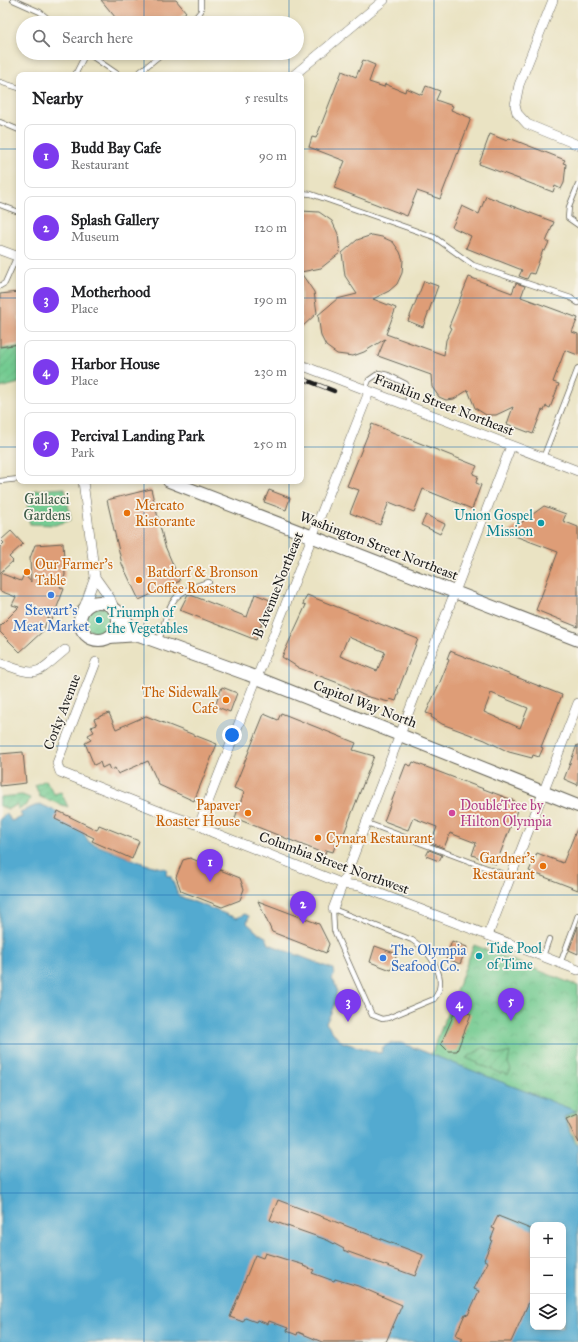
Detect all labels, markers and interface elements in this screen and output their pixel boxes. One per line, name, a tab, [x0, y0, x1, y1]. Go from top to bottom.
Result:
search box	[16, 16, 304, 60]
icon: search	[30, 27, 52, 49]
text: Search here	[62, 29, 133, 47]
text: Nearby	[32, 88, 83, 109]
text: 5 results	[244, 90, 288, 106]
text: Budd Bay Cafe	[71, 139, 161, 157]
text: 1	[43, 148, 49, 164]
text: 90 m	[259, 148, 287, 164]
text: Restaurant	[71, 157, 129, 173]
text: Splash Gallery	[71, 211, 159, 229]
text: 2	[43, 220, 49, 236]
text: 120 m	[254, 220, 287, 236]
text: Museum	[71, 229, 119, 245]
text: Motherhood	[71, 283, 150, 301]
text: 3	[43, 292, 49, 308]
text: 190 m	[254, 292, 287, 308]
text: Place	[71, 301, 98, 317]
text: Harbor House	[71, 355, 160, 373]
text: 4	[42, 364, 50, 380]
text: 230 m	[254, 364, 287, 380]
street label: Franklin Street Northeast	[372, 370, 516, 440]
text: Place	[71, 373, 98, 389]
text: Percival Landing Park	[71, 427, 205, 445]
text: 5	[43, 436, 49, 452]
text: 250 m	[253, 436, 287, 452]
text: Park	[71, 445, 95, 461]
park label: Gallacci Gardens	[24, 491, 70, 524]
place label: Mercato Ristorante	[135, 497, 196, 530]
place label: Union Gospel Mission	[454, 507, 533, 540]
marker: Mercato Ristorante	[122, 508, 132, 518]
street label: Washington Street Northeast	[297, 508, 461, 584]
marker: Union Gospel Mission	[536, 518, 546, 528]
street label: B AvenueNortheast	[249, 530, 307, 640]
place label: Our Farmer's Table	[35, 556, 113, 589]
place label: Batdorf & Bronson Coffee Roasters	[147, 564, 259, 597]
marker: Our Farmer's Table	[22, 567, 32, 577]
marker: Batdorf & Bronson Coffee Roasters	[134, 575, 144, 585]
marker: Stewart's Meat Market	[46, 590, 56, 600]
place label: Stewart's Meat Market	[13, 602, 89, 635]
place label: Triumph of the Vegetables	[107, 604, 188, 637]
marker: Triumph of the Vegetables	[94, 615, 104, 625]
street label: Corky Avenue	[40, 671, 84, 752]
street label: Capitol Way North	[311, 676, 419, 732]
place label: The Sidewalk Cafe	[142, 684, 218, 717]
marker: The Sidewalk Cafe	[221, 695, 231, 705]
your location	[222, 725, 242, 745]
place label: Papaver Roaster House	[156, 797, 241, 830]
place label: DoubleTree by Hilton Olympia	[460, 797, 552, 830]
marker: Papaver Roaster House	[243, 808, 253, 818]
marker: DoubleTree by Hilton Olympia	[447, 808, 457, 818]
street label: Columbia Street Northwest	[257, 828, 411, 898]
place label: Cynara Restaurant	[326, 830, 432, 847]
marker: Cynara Restaurant	[313, 833, 323, 843]
pin: 1	[197, 849, 223, 882]
place label: Gardner's Restaurant	[472, 850, 535, 883]
marker: Gardner's Restaurant	[538, 861, 548, 871]
pin: 2	[290, 891, 316, 924]
place label: Tide Pool of Time	[487, 940, 542, 973]
place label: The Olympia Seafood Co.	[391, 942, 467, 975]
marker: Tide Pool of Time	[474, 951, 484, 961]
marker: The Olympia Seafood Co.	[378, 953, 388, 963]
pin: 5	[498, 988, 524, 1021]
pin: 3	[335, 989, 361, 1022]
pin: 4	[446, 991, 472, 1024]
map controls	[530, 1222, 566, 1330]
button: +	[530, 1222, 566, 1258]
button: −	[530, 1258, 566, 1294]
button: layers	[530, 1294, 566, 1330]

